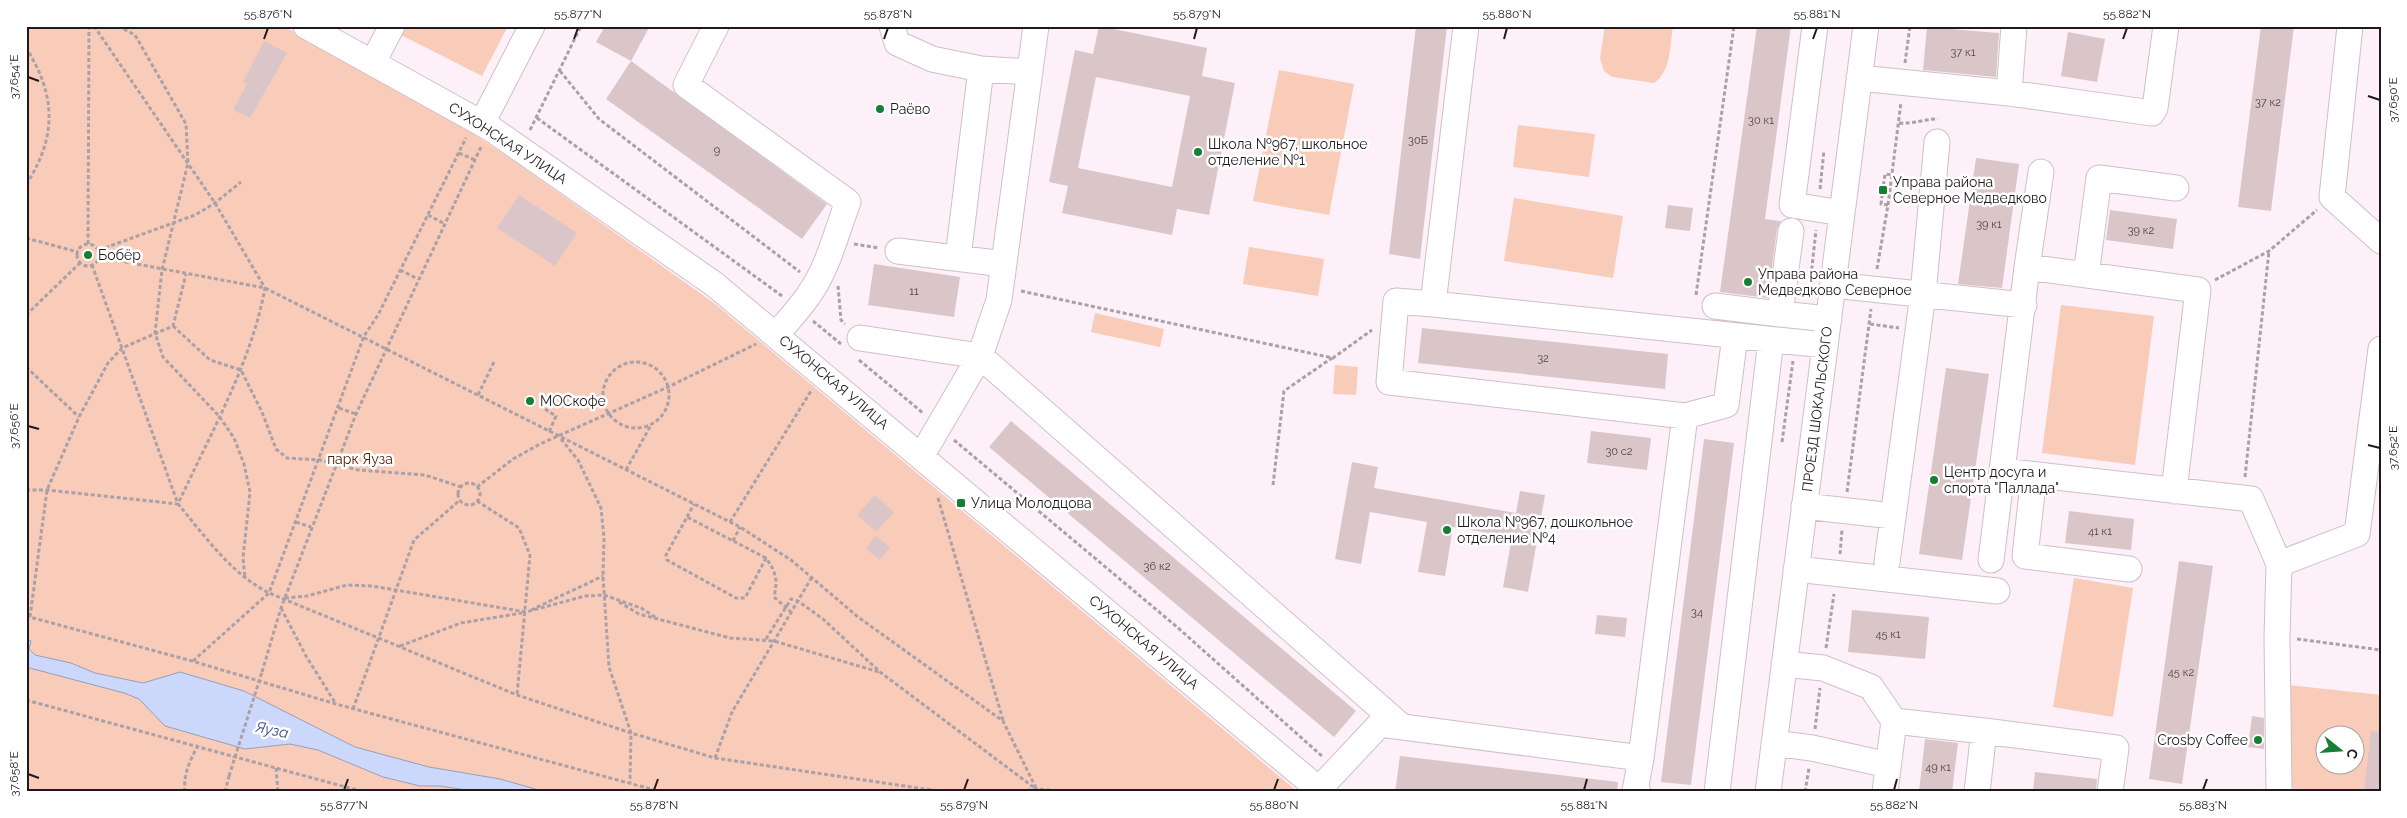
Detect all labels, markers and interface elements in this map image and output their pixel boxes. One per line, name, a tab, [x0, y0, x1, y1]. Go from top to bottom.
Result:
text: 55.876°N	[244, 7, 292, 21]
text: 55.877°N	[554, 7, 602, 21]
text: 55.878°N	[864, 7, 912, 21]
text: 55.879°N	[1173, 7, 1221, 21]
text: 55.880°N	[1482, 7, 1532, 21]
text: 55.881°N	[1794, 7, 1840, 21]
text: 55.882°N	[2103, 7, 2151, 21]
house number: 37 к1	[1951, 46, 1976, 59]
text: 37.654°E	[7, 55, 21, 99]
text: 37.650°E	[2386, 77, 2400, 123]
house number: 37 к2	[2255, 96, 2281, 109]
street label: СУХОНСКАЯ УЛИЦА	[446, 99, 570, 187]
place label: Раёво	[890, 101, 930, 117]
marker: Раёво	[874, 103, 886, 115]
house number: 30 к1	[1748, 114, 1774, 127]
house number: 30Б	[1408, 134, 1428, 147]
place label: Школа №967, школьное отделение №1	[1208, 136, 1368, 168]
house number: 9	[714, 144, 720, 157]
marker: Школа №967, школьное отделение №1	[1192, 146, 1204, 158]
place label: Управа района Северное Медведково	[1893, 174, 2047, 206]
marker: Управа района Северное Медведково	[1877, 184, 1889, 196]
house number: 39 к1	[1976, 218, 2002, 231]
house number: 39 к2	[2128, 224, 2155, 237]
place label: Бобёр	[98, 247, 141, 263]
marker: Бобёр	[82, 249, 94, 261]
place label: Управа района Медведково Северное	[1758, 266, 1912, 298]
marker: Управа района Медведково Северное	[1742, 276, 1754, 288]
house number: 11	[909, 285, 919, 298]
street label: ПРОЕЗД ШОКАЛЬСКОГО	[1799, 326, 1835, 492]
street label: СУХОНСКАЯ УЛИЦА	[776, 332, 892, 433]
house number: 32	[1537, 352, 1549, 365]
place label: МОСкофе	[540, 393, 606, 409]
marker: МОСкофе	[524, 395, 536, 407]
text: 37.656°E	[7, 403, 21, 449]
text: 37.652°E	[2386, 426, 2400, 470]
house number: 30 с2	[1605, 445, 1633, 458]
park label: парк Яуза	[327, 451, 393, 467]
place label: Центр досуга и спорта "Паллада"	[1944, 464, 2059, 496]
marker: Центр досуга и спорта "Паллада"	[1928, 474, 1940, 486]
place label: Улица Молодцова	[971, 495, 1092, 511]
marker: Улица Молодцова	[955, 497, 967, 509]
place label: Школа №967, дошкольное отделение №4	[1457, 514, 1633, 546]
marker: Школа №967, дошкольное отделение №4	[1441, 524, 1453, 536]
house number: 41 к1	[2088, 525, 2112, 538]
house number: 36 к2	[1144, 560, 1171, 573]
street label: СУХОНСКАЯ УЛИЦА	[1086, 592, 1202, 693]
house number: 34	[1691, 606, 1703, 619]
house number: 45 к1	[1875, 628, 1901, 641]
house number: 45 к2	[2168, 666, 2194, 679]
water label: Яуза	[254, 718, 290, 742]
north arrow	[2314, 726, 2364, 776]
place label: Crosby Coffee	[2157, 732, 2248, 748]
marker: Crosby Coffee	[2252, 734, 2264, 746]
text: С	[2343, 747, 2361, 761]
text: 37.658°E	[7, 751, 21, 797]
house number: 49 к1	[1925, 761, 1951, 774]
text: 55.877°N	[320, 798, 368, 812]
text: 55.878°N	[630, 798, 678, 812]
text: 55.879°N	[940, 798, 988, 812]
text: 55.880°N	[1249, 798, 1299, 812]
text: 55.881°N	[1561, 798, 1607, 812]
text: 55.882°N	[1870, 798, 1918, 812]
text: 55.883°N	[2179, 798, 2227, 812]

